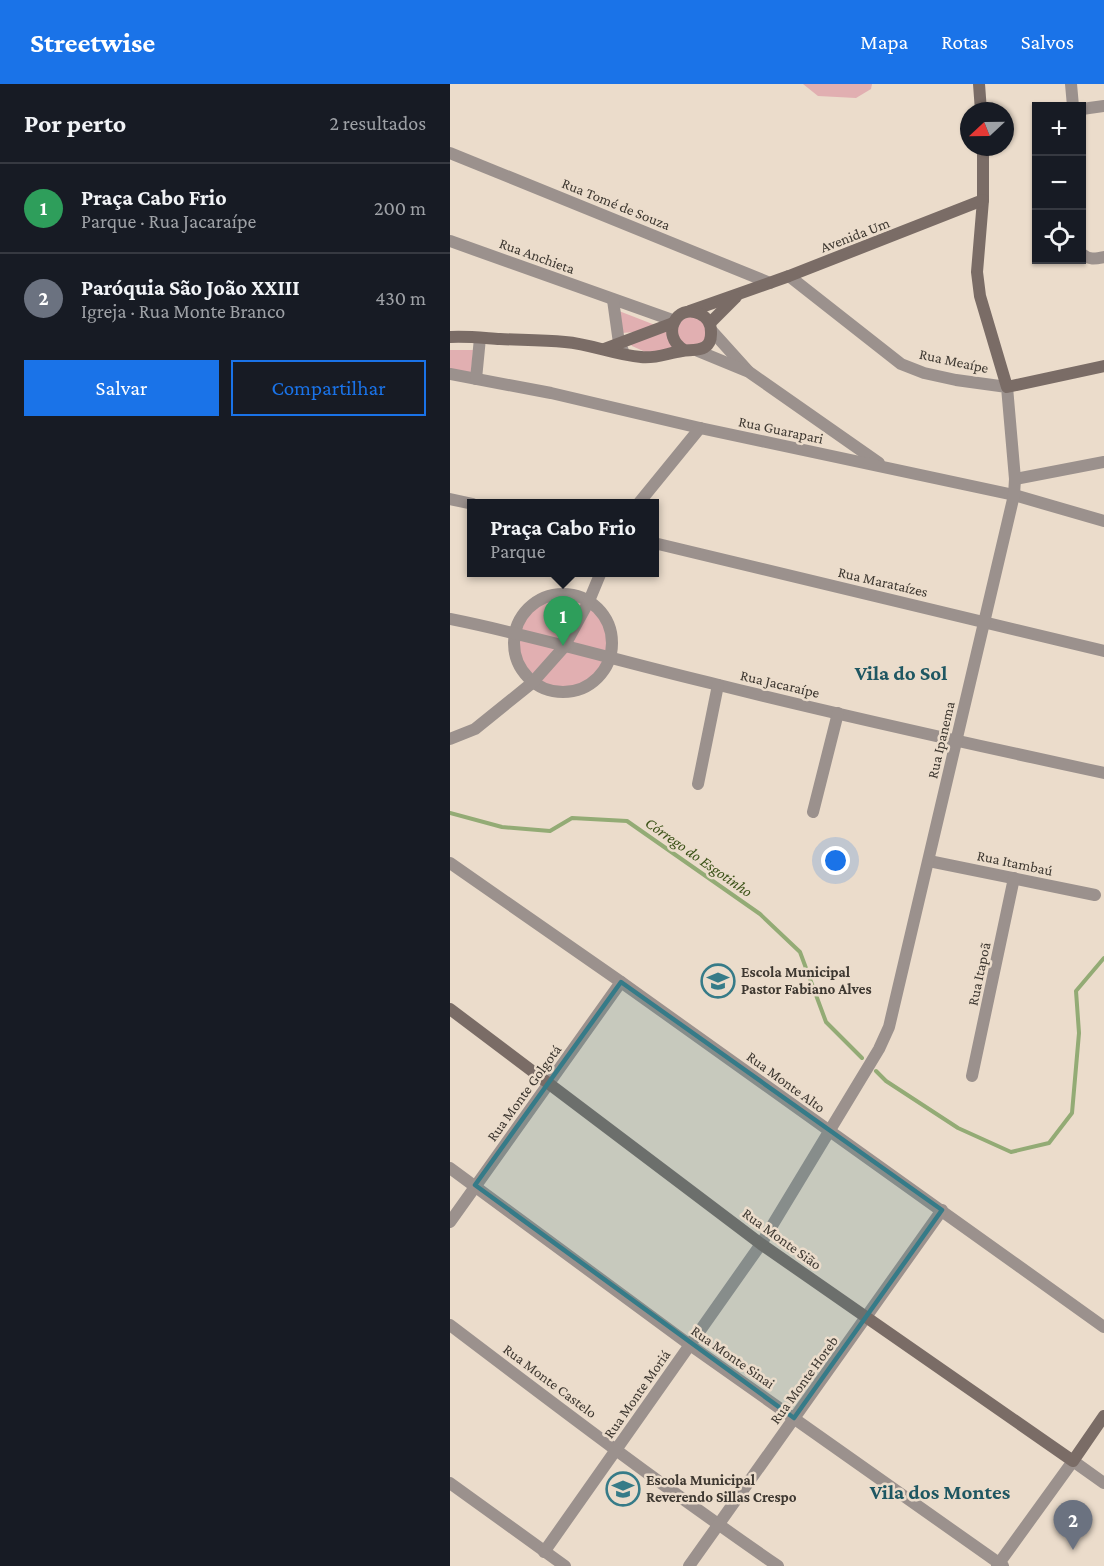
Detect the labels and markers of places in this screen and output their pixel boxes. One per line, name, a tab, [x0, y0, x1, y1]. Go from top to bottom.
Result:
pin: 1	[544, 596, 582, 646]
school or university icon: Escola Municipal Pastor Fabiano Alves	[700, 963, 736, 999]
place label: Escola Municipal Pastor Fabiano Alves	[741, 964, 872, 997]
school or university icon: Escola Municipal Reverendo Sillas Crespo	[605, 1471, 641, 1507]
place label: Escola Municipal Reverendo Sillas Crespo	[646, 1472, 797, 1505]
pin: 2	[1054, 1500, 1092, 1550]

